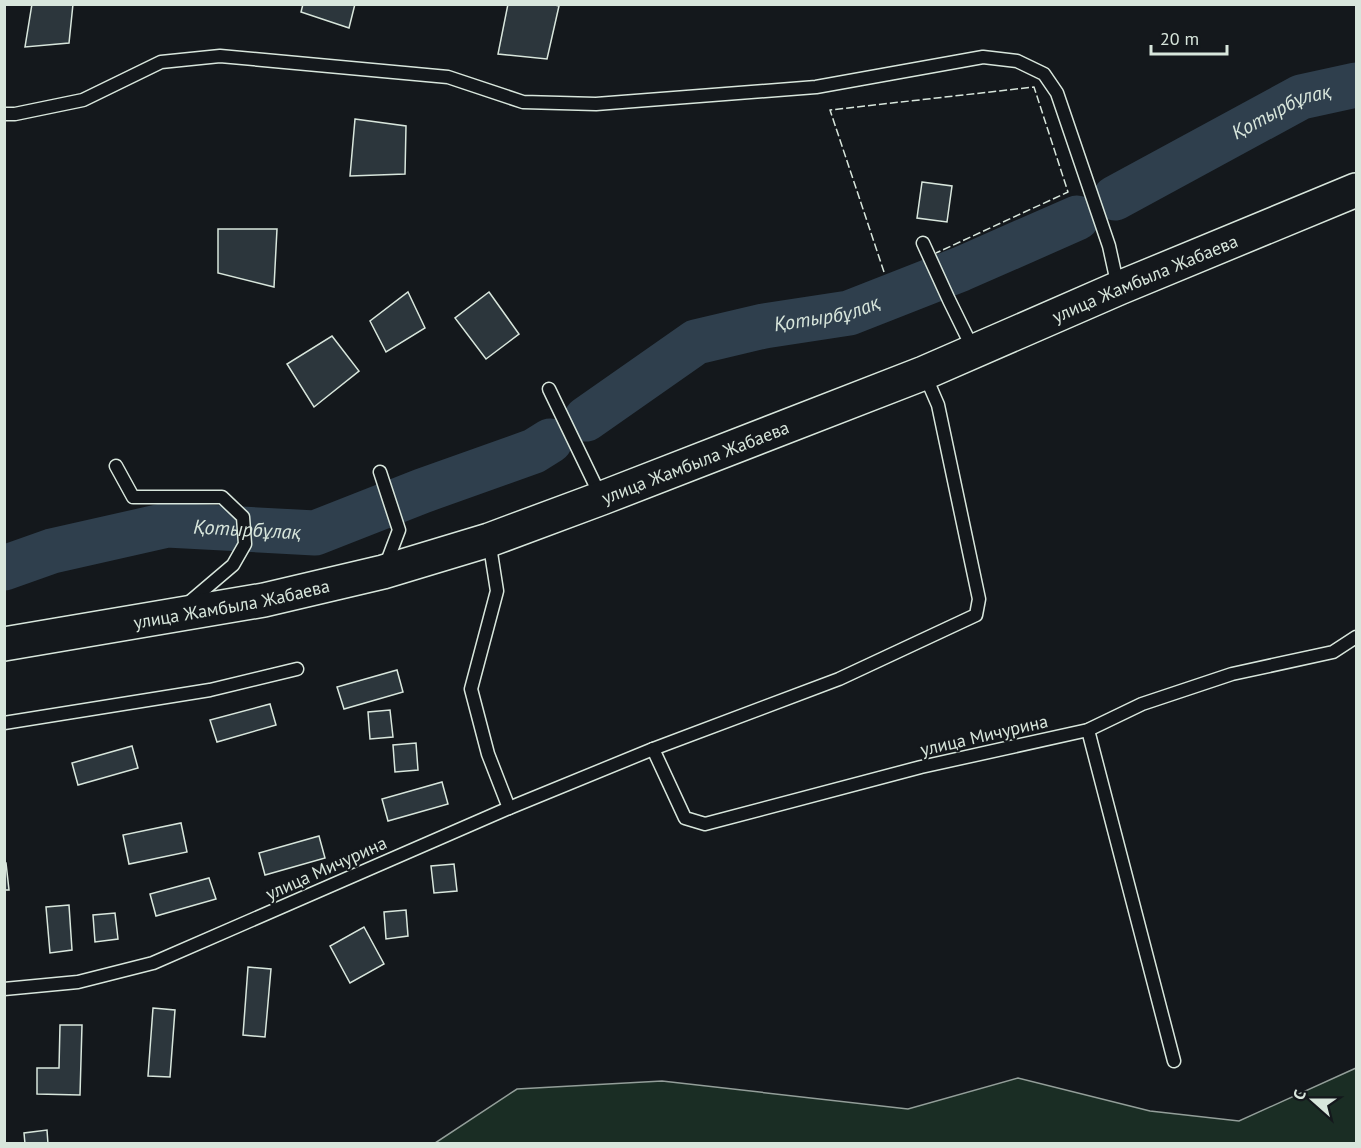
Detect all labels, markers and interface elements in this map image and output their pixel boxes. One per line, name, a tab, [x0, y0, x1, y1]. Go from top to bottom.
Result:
scale bar	[1151, 18, 1228, 56]
text: 20 m	[1160, 27, 1199, 50]
water label: Қотырбұлақ	[1227, 78, 1334, 145]
street label: улица Жамбыла Жабаева	[1048, 229, 1241, 327]
water label: Қотырбұлақ	[772, 289, 884, 337]
street label: улица Жамбыла Жабаева	[598, 415, 792, 509]
water label: Қотырбұлақ	[193, 513, 302, 545]
street label: улица Жамбыла Жабаева	[132, 573, 332, 633]
street label: улица Мичурина	[918, 709, 1050, 761]
street label: улица Мичурина	[262, 831, 390, 905]
north arrow	[1283, 1070, 1343, 1130]
text: С	[1288, 1087, 1310, 1102]

